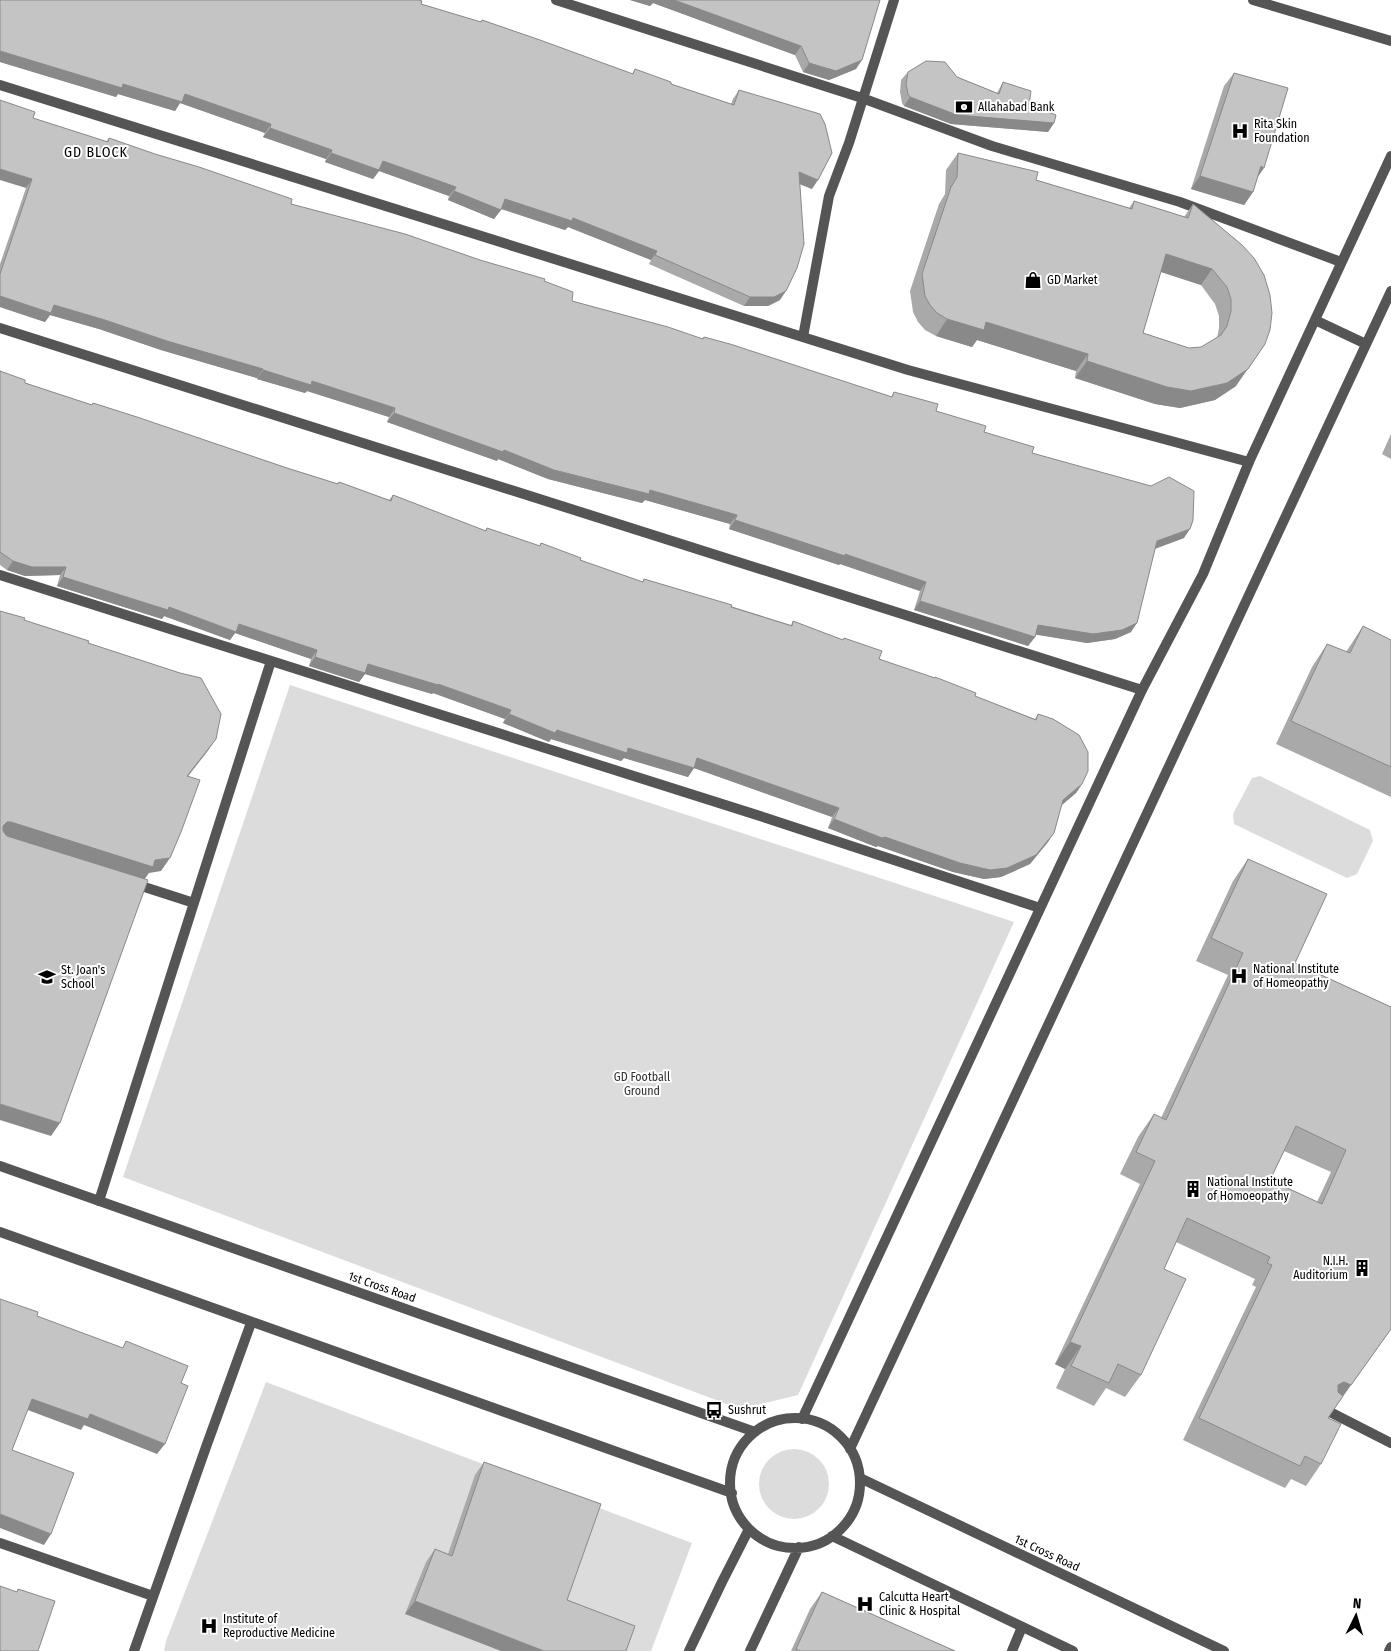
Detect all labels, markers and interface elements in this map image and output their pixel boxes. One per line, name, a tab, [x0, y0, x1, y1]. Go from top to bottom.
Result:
bank icon: Allahabad Bank	[954, 97, 974, 117]
place label: Allahabad Bank	[978, 100, 1055, 114]
place label: Rita Skin Foundation	[1254, 117, 1310, 145]
hospital icon: Rita Skin Foundation	[1230, 121, 1250, 141]
district label: GD BLOCK	[64, 144, 128, 161]
shop icon: GD Market	[1023, 270, 1043, 290]
place label: GD Market	[1047, 273, 1098, 287]
place label: National Institute of Homeopathy	[1253, 962, 1339, 990]
place label: St. Joan's School	[61, 963, 105, 991]
hospital icon: National Institute of Homeopathy	[1229, 966, 1249, 986]
school or university icon: St. Joan's School	[37, 967, 57, 987]
park label: GD Football Ground	[614, 1070, 670, 1098]
place label: National Institute of Homoeopathy	[1207, 1175, 1293, 1203]
building icon: National Institute of Homoeopathy	[1183, 1179, 1203, 1199]
place label: N.I.H. Auditorium	[1293, 1254, 1348, 1282]
building icon: N.I.H. Auditorium	[1352, 1258, 1372, 1278]
street label: 1st Cross Road	[346, 1269, 418, 1305]
bus stop icon: Sushrut	[704, 1400, 724, 1420]
place label: Sushrut	[728, 1403, 766, 1417]
street label: 1st Cross Road	[1012, 1532, 1082, 1574]
place label: Calcutta Heart Clinic & Hospital	[879, 1590, 960, 1618]
north arrow	[1331, 1591, 1381, 1641]
hospital icon: Calcutta Heart Clinic & Hospital	[855, 1594, 875, 1614]
text: N	[1352, 1595, 1362, 1612]
place label: Institute of Reproductive Medicine	[223, 1612, 335, 1640]
hospital icon: Institute of Reproductive Medicine	[199, 1616, 219, 1636]

